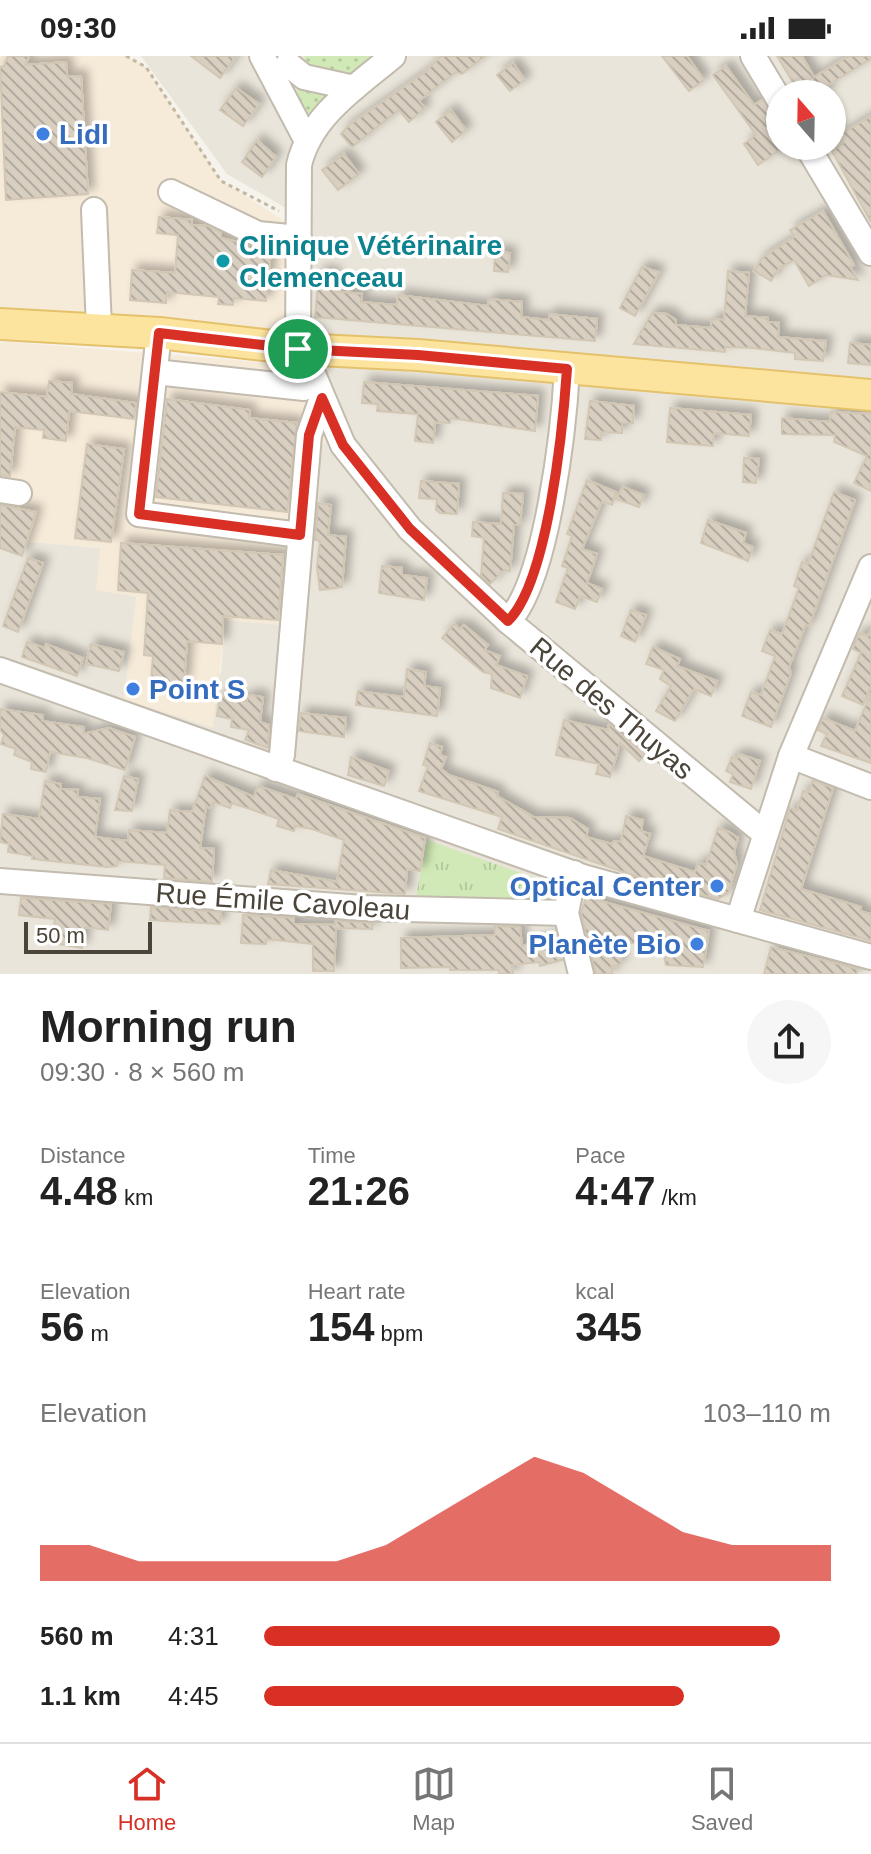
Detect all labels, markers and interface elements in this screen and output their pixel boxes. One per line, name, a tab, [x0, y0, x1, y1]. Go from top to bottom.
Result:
text: 09:30	[40, 11, 117, 44]
north arrow	[766, 80, 846, 160]
map controls	[766, 80, 846, 160]
place label: Lidl	[59, 119, 109, 150]
marker: Lidl	[34, 125, 52, 143]
place label: Clinique Vétérinaire Clemenceau	[239, 230, 502, 293]
marker: Clinique Vétérinaire Clemenceau	[214, 252, 232, 270]
pin	[264, 315, 332, 383]
icon: arrive	[276, 327, 320, 371]
street label: Rue des Thuyas	[524, 631, 700, 786]
place label: Point S	[149, 674, 245, 705]
marker: Point S	[124, 680, 142, 698]
place label: Optical Center	[510, 871, 701, 902]
street label: Rue Émile Cavoleau	[155, 877, 411, 926]
marker: Optical Center	[708, 877, 726, 895]
scale bar	[24, 918, 152, 954]
text: 50 m	[36, 923, 85, 948]
place label: Planète Bio	[529, 929, 681, 960]
marker: Planète Bio	[688, 935, 706, 953]
button: share	[747, 1000, 831, 1084]
text: Morning run	[40, 1002, 297, 1051]
text: 09:30 · 8 × 560 m	[40, 1057, 245, 1087]
text: Distance	[40, 1143, 126, 1168]
text: Time	[308, 1143, 356, 1168]
text: Pace	[575, 1143, 625, 1168]
text: 4.48	[40, 1169, 118, 1213]
text: 21:26	[308, 1169, 410, 1213]
text: 4:47	[575, 1169, 655, 1213]
text: km	[118, 1185, 153, 1210]
text: /km	[655, 1185, 697, 1210]
text: Elevation	[40, 1279, 131, 1304]
text: Heart rate	[308, 1279, 405, 1304]
text: kcal	[575, 1279, 614, 1304]
text: 56	[40, 1305, 85, 1349]
text: 154	[308, 1305, 374, 1349]
text: 345	[575, 1305, 642, 1349]
text: m	[85, 1321, 109, 1346]
text: bpm	[374, 1321, 423, 1346]
text: Elevation	[40, 1398, 147, 1428]
text: 103–110 m	[703, 1398, 831, 1428]
text: 560 m	[40, 1621, 114, 1651]
text: 4:31	[168, 1621, 219, 1651]
text: 1.1 km	[40, 1681, 121, 1711]
text: 4:45	[168, 1681, 219, 1711]
tab: Home	[118, 1762, 176, 1836]
tab: Map	[412, 1762, 456, 1836]
tab: Saved	[691, 1762, 753, 1836]

